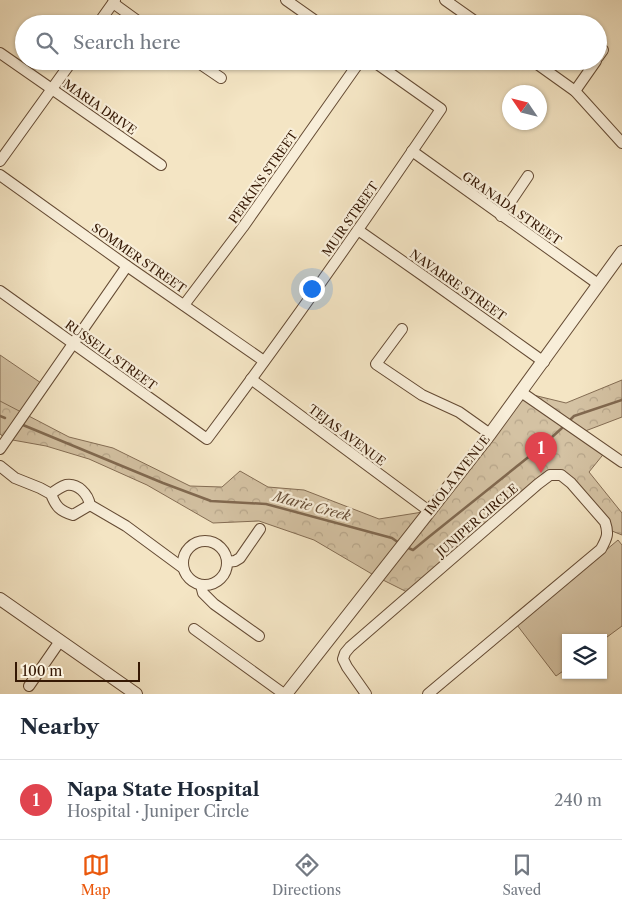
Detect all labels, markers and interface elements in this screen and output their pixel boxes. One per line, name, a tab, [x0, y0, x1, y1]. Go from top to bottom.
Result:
search box	[15, 15, 607, 70]
icon: search	[33, 29, 61, 57]
text: Search here	[73, 31, 181, 54]
street label: MARIA DRIVE	[61, 76, 139, 138]
north arrow	[502, 85, 547, 130]
street label: PERKINS STREET	[225, 128, 301, 226]
street label: GRANADA STREET	[460, 168, 564, 248]
street label: MUIR STREET	[319, 179, 381, 259]
street label: SOMMER STREET	[89, 220, 189, 296]
street label: NAVARRE STREET	[407, 246, 509, 324]
your location	[299, 276, 325, 302]
street label: RUSSELL STREET	[62, 317, 160, 393]
street label: TEJAS AVENUE	[305, 401, 389, 469]
street label: IMOLA AVENUE	[421, 432, 493, 518]
pin: 1	[525, 432, 557, 473]
street label: JUNIPER CIRCLE	[432, 480, 521, 561]
water label: Marie Creek	[270, 487, 353, 525]
map controls	[562, 634, 607, 679]
button: layers	[562, 634, 607, 679]
scale bar	[15, 659, 140, 682]
text: 100 m	[22, 662, 62, 680]
text: Nearby	[20, 714, 99, 739]
text: Napa State Hospital	[67, 778, 260, 801]
text: 1	[32, 790, 40, 810]
text: 240 m	[554, 790, 602, 810]
text: Hospital · Juniper Circle	[67, 801, 249, 821]
tab: Map	[81, 851, 111, 899]
tab: Directions	[272, 851, 341, 899]
tab: Saved	[502, 851, 541, 899]

